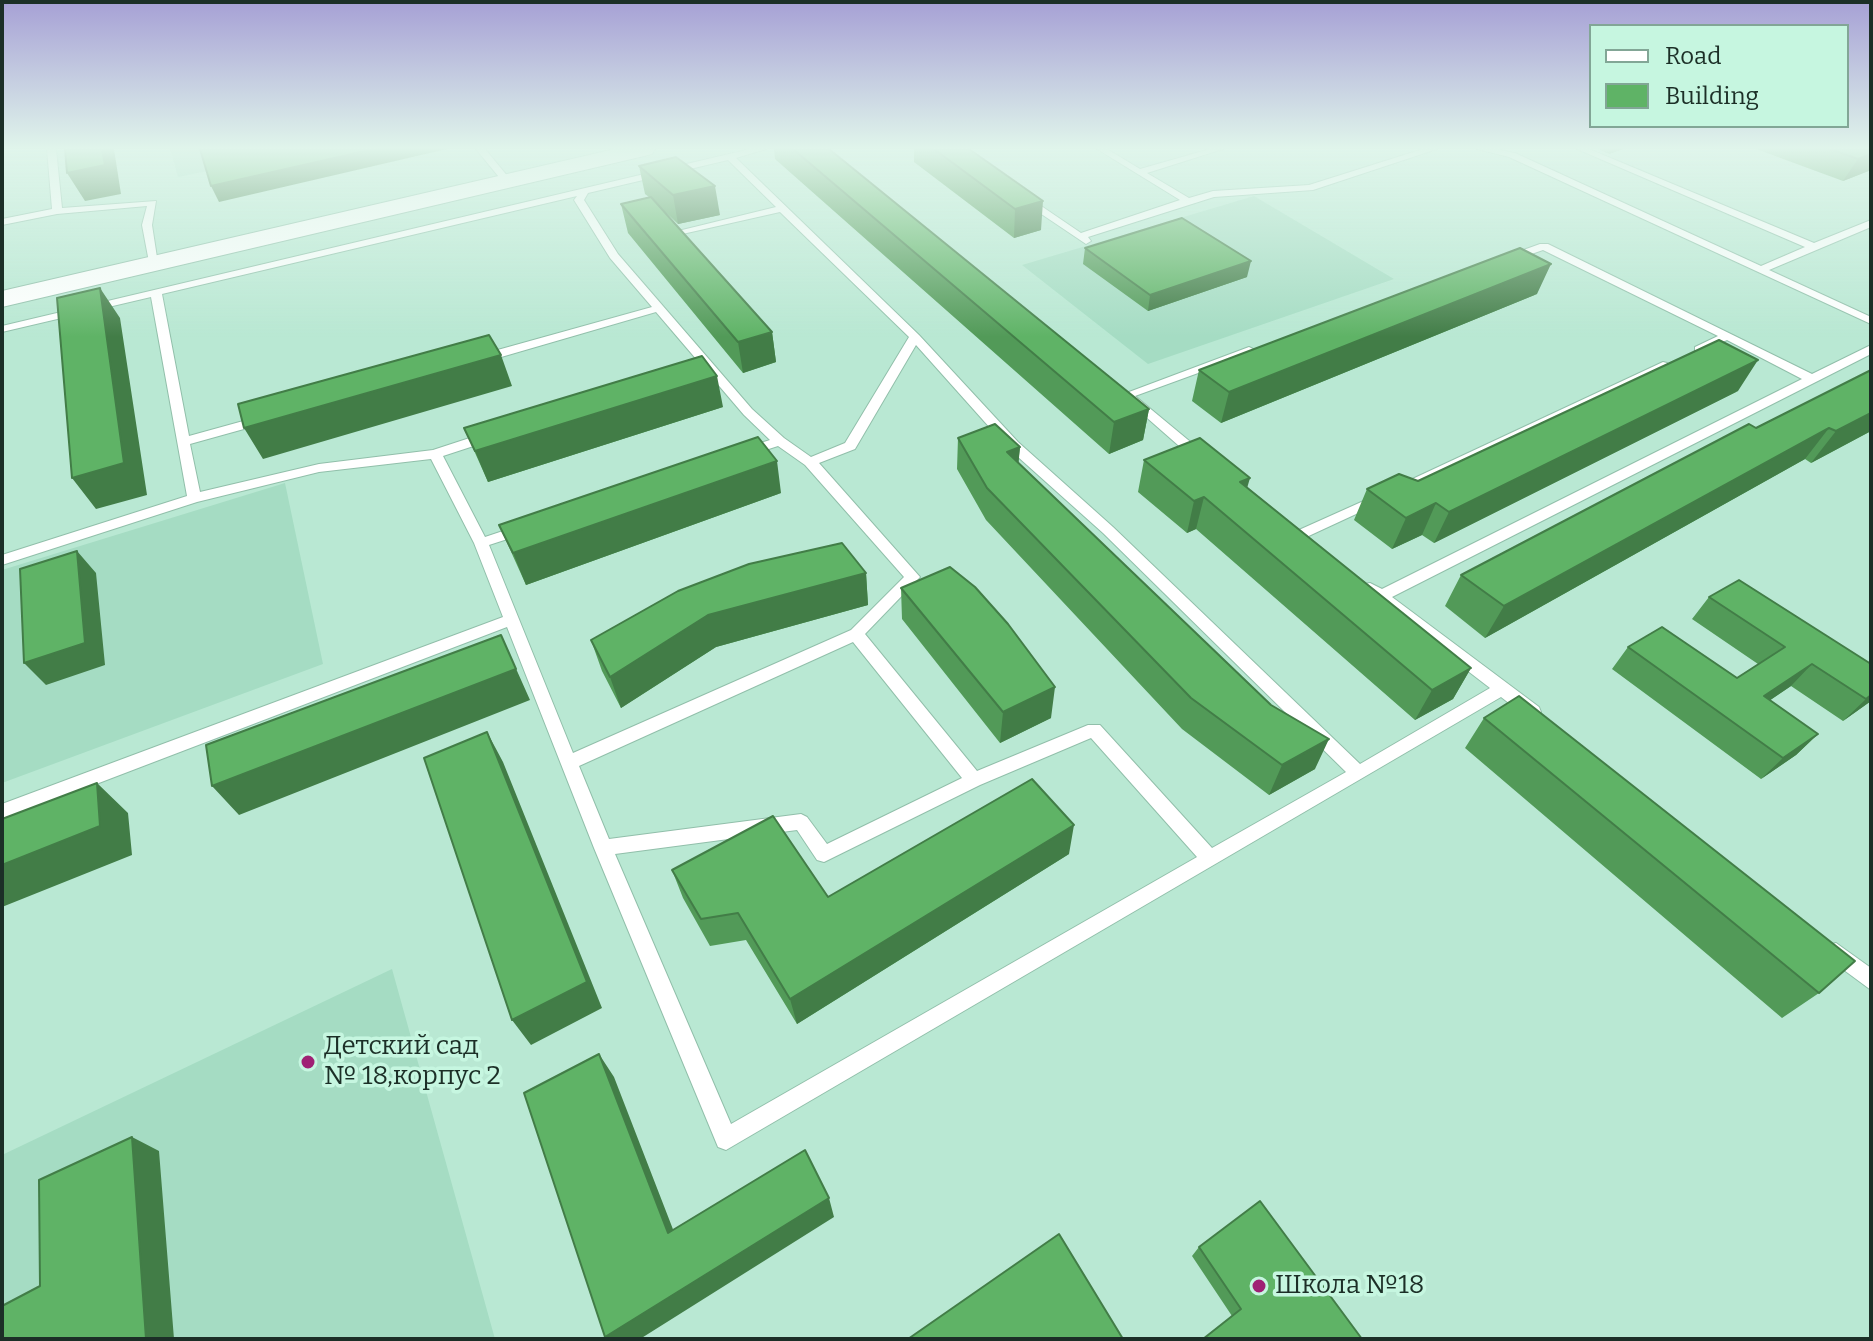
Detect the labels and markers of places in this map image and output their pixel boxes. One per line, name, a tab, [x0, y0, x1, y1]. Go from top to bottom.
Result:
place label: Детский сад № 18,корпус 2	[324, 1031, 501, 1092]
marker: Детский сад № 18,корпус 2	[299, 1053, 317, 1071]
place label: Школа №18	[1275, 1270, 1424, 1302]
marker: Школа №18	[1250, 1277, 1268, 1295]

